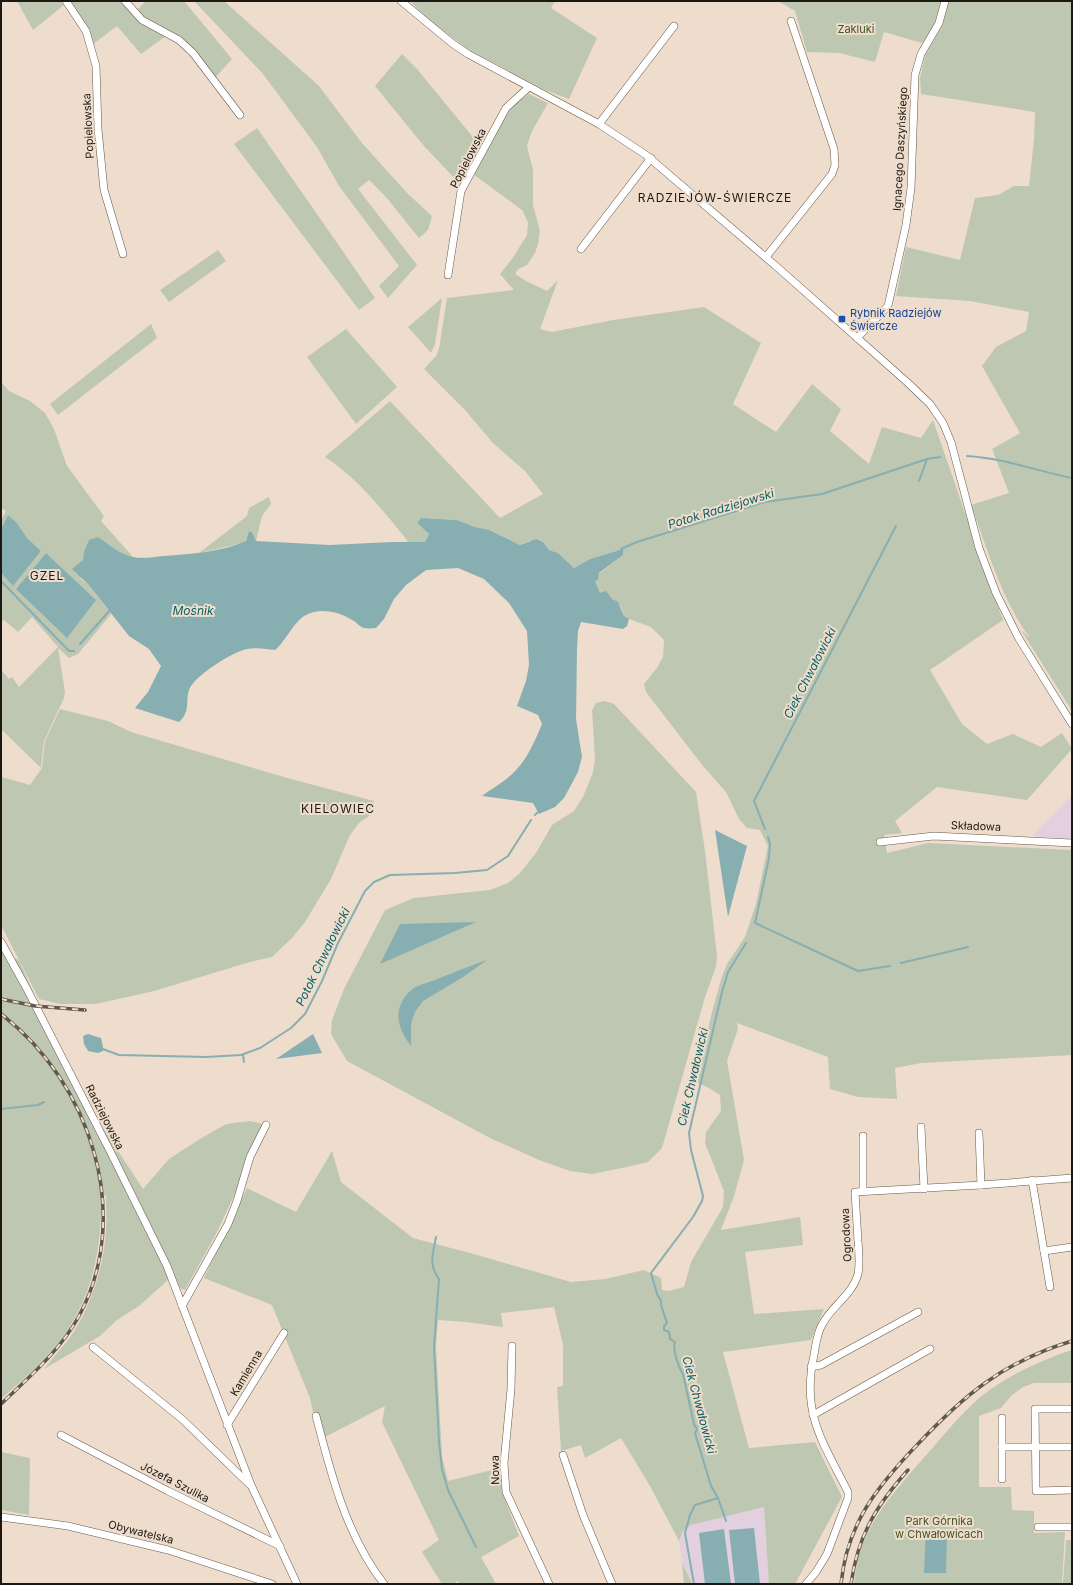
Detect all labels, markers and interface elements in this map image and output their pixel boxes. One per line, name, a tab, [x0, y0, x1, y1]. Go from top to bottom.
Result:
park label: Zakluki	[837, 22, 875, 36]
street label: Ignacego Daszyńskiego	[890, 86, 910, 212]
street label: Popielowska	[79, 93, 97, 159]
street label: Popielowska	[447, 126, 489, 190]
district label: RADZIEJÓW-ŚWIERCZE	[638, 190, 792, 205]
place label: Rybnik Radziejów Świercze	[850, 306, 942, 333]
marker: Rybnik Radziejów Świercze	[837, 314, 847, 324]
water label: Potok Radziejowski	[666, 485, 777, 532]
district label: GZEL	[30, 568, 64, 583]
water label: Mośnik	[173, 603, 214, 618]
water label: Ciek Chwałowicki	[780, 624, 840, 721]
district label: KIELOWIEC	[301, 801, 375, 816]
street label: Składowa	[951, 818, 1001, 834]
water label: Potok Chwałowicki	[292, 904, 353, 1008]
water label: Ciek Chwałowicki	[674, 1025, 711, 1127]
street label: Radziejowska	[83, 1082, 127, 1152]
street label: Ogrodowa	[838, 1208, 854, 1262]
street label: Kamienna	[227, 1347, 265, 1399]
water label: Ciek Chwałowicki	[679, 1354, 720, 1456]
street label: Nowa	[488, 1455, 502, 1485]
street label: Józefa Szulika	[138, 1459, 212, 1505]
park label: Park Górnika w Chwałowicach	[895, 1514, 983, 1541]
street label: Obywatelska	[107, 1517, 175, 1547]

